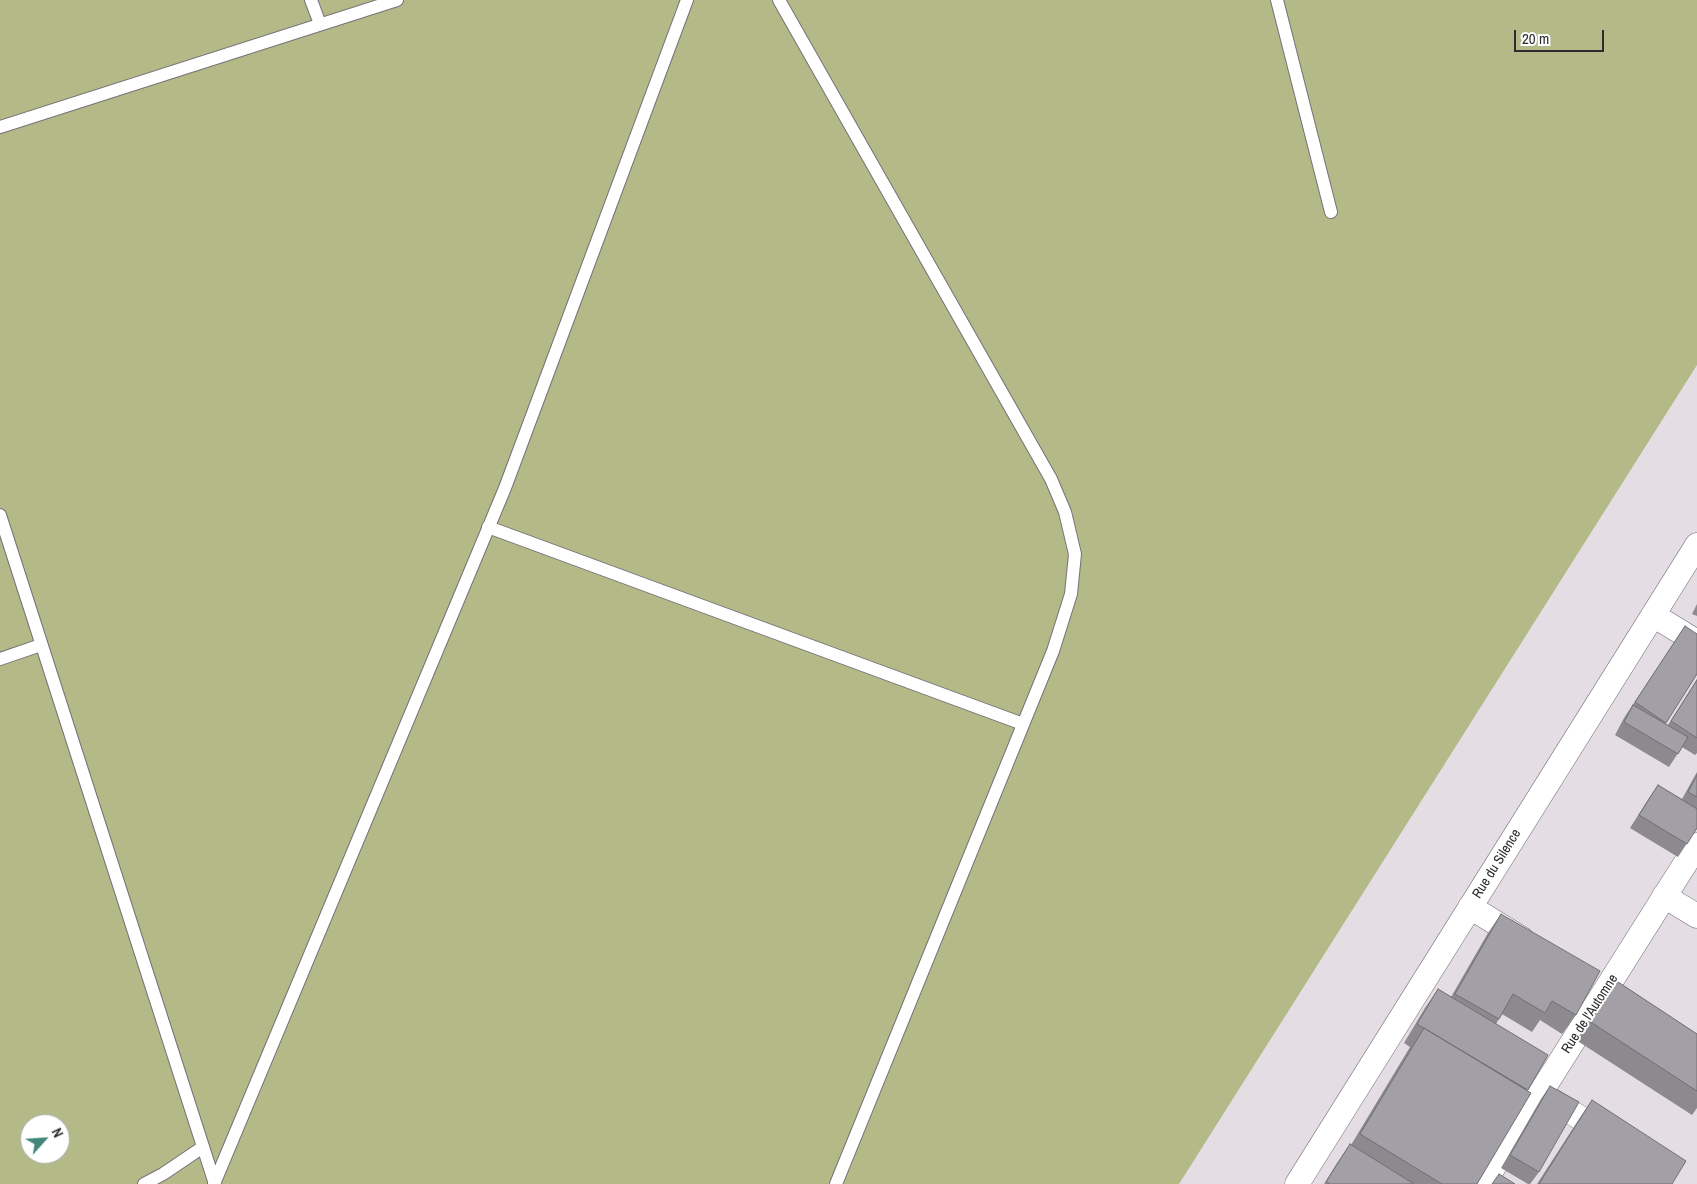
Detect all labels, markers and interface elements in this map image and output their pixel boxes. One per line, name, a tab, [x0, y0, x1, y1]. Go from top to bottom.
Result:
scale bar	[1517, 20, 1607, 52]
text: 20 m	[1522, 28, 1549, 49]
street label: Rue du Silence	[1469, 826, 1525, 902]
street label: Rue de l'Automne	[1558, 971, 1622, 1057]
north arrow	[20, 1114, 70, 1164]
text: N	[48, 1125, 67, 1141]

